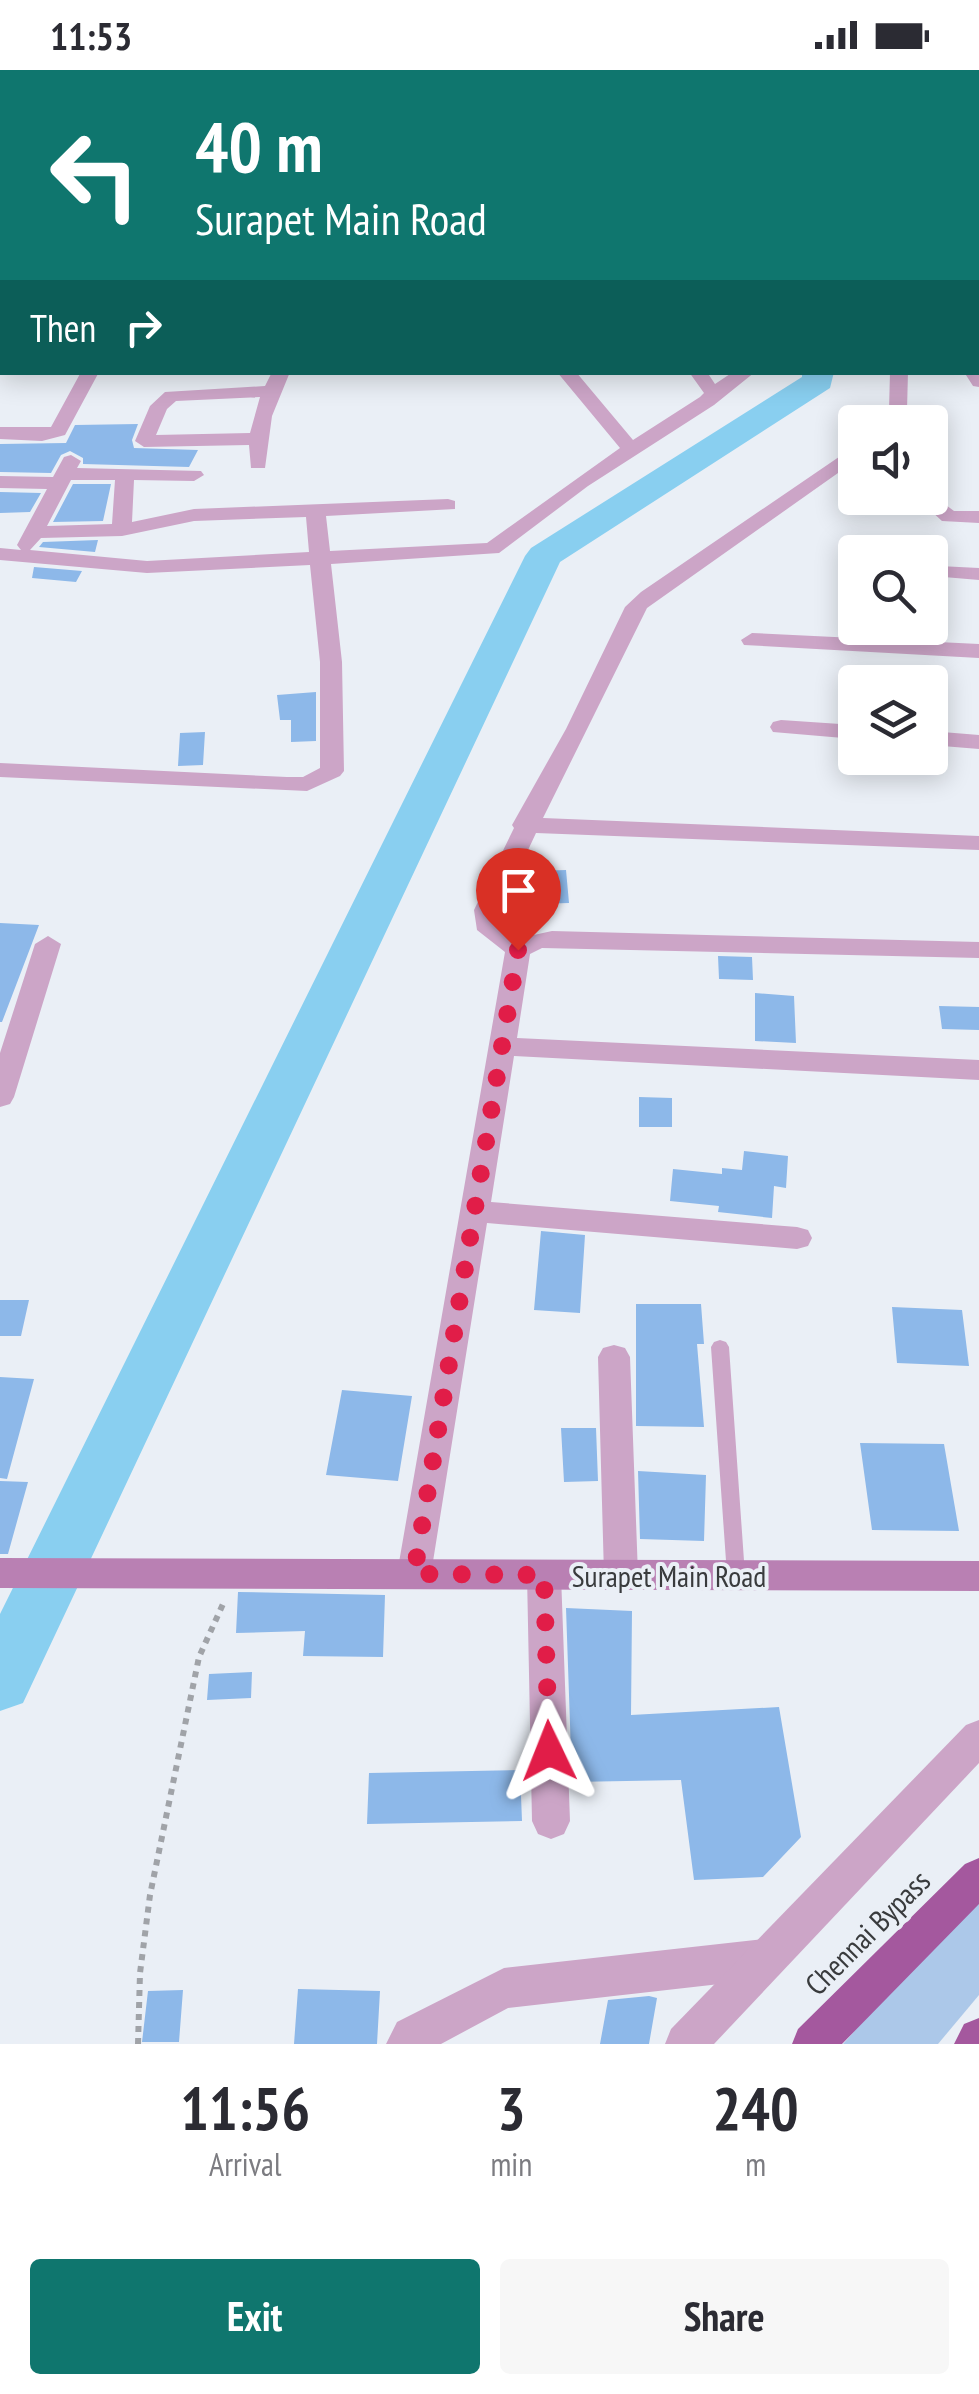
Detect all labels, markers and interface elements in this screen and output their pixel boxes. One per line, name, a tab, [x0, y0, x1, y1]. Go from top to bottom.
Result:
text: 11:53	[50, 11, 132, 60]
text: 40 m	[195, 101, 323, 191]
icon: left	[30, 110, 160, 240]
text: Surapet Main Road	[195, 189, 487, 247]
icon: right	[116, 300, 171, 355]
text: Then	[30, 303, 96, 352]
map controls	[838, 405, 948, 775]
button: sound	[838, 405, 948, 515]
button: search	[838, 535, 948, 645]
button: layers	[838, 665, 948, 775]
pin	[476, 848, 561, 951]
icon: arrive	[491, 863, 546, 918]
street label: Surapet Main Road	[572, 1556, 766, 1595]
position arrow	[497, 1699, 601, 1803]
street label: Chennai Bypass	[796, 1861, 938, 2003]
text: 11:56	[180, 2069, 310, 2147]
text: 3	[497, 2069, 526, 2147]
text: 240	[713, 2069, 799, 2147]
text: Arrival	[209, 2143, 281, 2185]
text: min	[490, 2143, 532, 2185]
text: m	[745, 2143, 766, 2185]
button: Exit	[30, 2259, 480, 2374]
button: Share	[500, 2259, 949, 2374]

